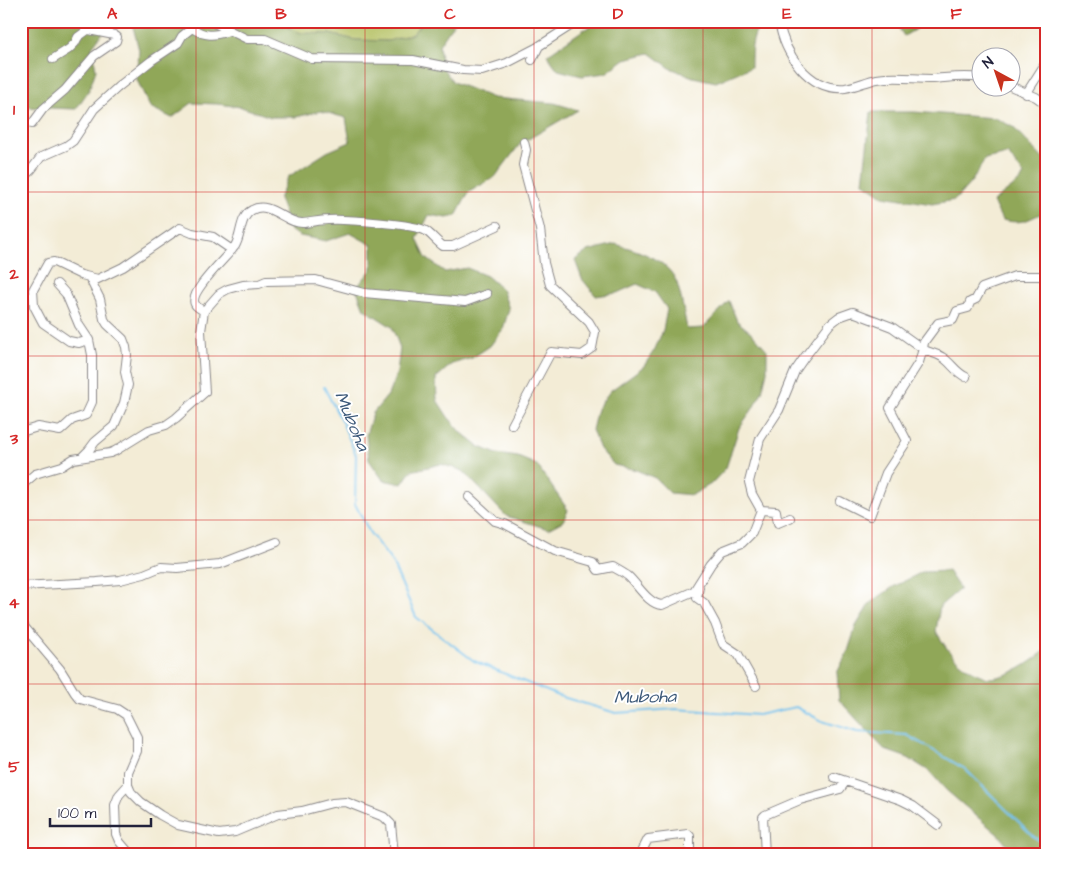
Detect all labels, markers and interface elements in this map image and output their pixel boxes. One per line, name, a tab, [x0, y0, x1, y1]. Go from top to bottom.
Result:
text: A	[107, 3, 118, 25]
text: B	[275, 3, 287, 25]
text: C	[444, 3, 456, 25]
text: D	[613, 3, 624, 25]
text: E	[782, 3, 792, 25]
text: F	[950, 3, 962, 25]
north arrow	[970, 48, 1020, 98]
text: N	[978, 52, 998, 73]
text: 1	[13, 99, 16, 121]
text: 2	[8, 263, 19, 285]
water label: Muboha	[328, 387, 376, 455]
text: 3	[9, 428, 19, 450]
text: 4	[9, 592, 20, 614]
water label: Muboha	[614, 684, 677, 710]
text: 5	[8, 756, 20, 778]
scale bar	[50, 796, 151, 828]
text: 100 m	[58, 803, 97, 824]

